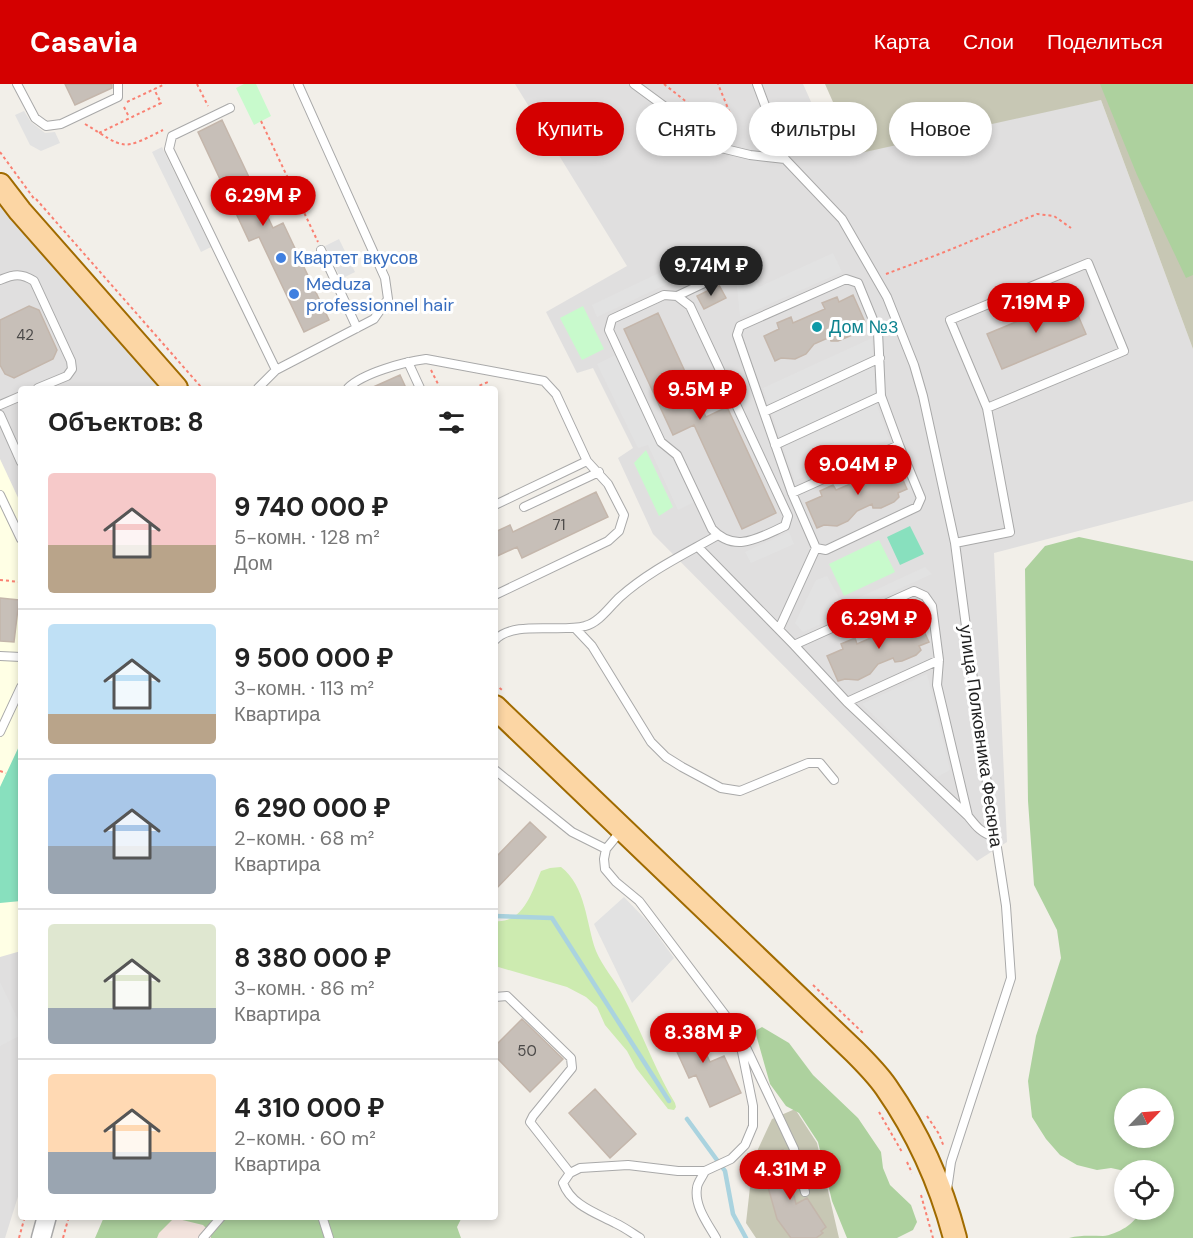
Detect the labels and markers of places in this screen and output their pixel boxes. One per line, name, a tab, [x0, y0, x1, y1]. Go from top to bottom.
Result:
pin: 6.29M ₽	[208, 176, 318, 227]
place label: Квартет вкусов	[293, 246, 418, 270]
pin: 9.74M ₽	[656, 246, 766, 297]
marker: Квартет вкусов	[274, 251, 288, 265]
place label: Meduza professionnel hair	[306, 272, 454, 317]
pin: 7.19M ₽	[981, 283, 1091, 334]
marker: Meduza professionnel hair	[287, 287, 301, 301]
place label: Дом №3	[829, 315, 899, 339]
marker: Дом №3	[810, 320, 824, 334]
pin: 9.5M ₽	[651, 370, 749, 421]
pin: 9.04M ₽	[803, 445, 913, 496]
pin: 6.29M ₽	[824, 599, 934, 650]
pin: 8.38M ₽	[648, 1013, 758, 1064]
pin: 4.31M ₽	[735, 1150, 845, 1201]

